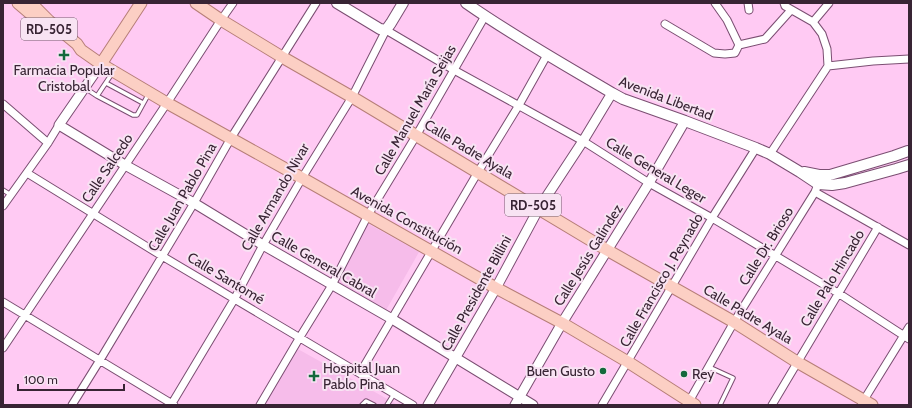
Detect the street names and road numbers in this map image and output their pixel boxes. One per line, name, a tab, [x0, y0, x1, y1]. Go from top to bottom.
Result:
road number: RD-505	[21, 18, 77, 40]
street label: Calle Manuel María Seijas	[370, 41, 460, 179]
street label: Avenida Libertad	[617, 72, 715, 124]
street label: Calle Padre Ayala	[421, 115, 517, 183]
street label: Calle Salcedo	[77, 130, 137, 206]
street label: Calle General Leger	[603, 133, 710, 207]
street label: Calle Juan Pablo Pina	[144, 139, 221, 255]
street label: Calle Armando Nivar	[237, 139, 313, 254]
street label: Avenida Constitución	[348, 182, 466, 258]
road number: RD-505	[505, 194, 561, 216]
street label: Calle Jesús Galíndez	[549, 200, 627, 309]
street label: Calle Dr. Brioso	[735, 203, 797, 289]
street label: Calle Francisco J. Peynado	[615, 210, 707, 350]
street label: Calle Palo Hincado	[796, 226, 868, 330]
street label: Calle General Cabral	[268, 227, 380, 302]
street label: Calle Presidente Billini	[437, 232, 515, 354]
street label: Calle Santomé	[184, 248, 268, 308]
street label: Calle Padre Ayala	[700, 280, 796, 348]

